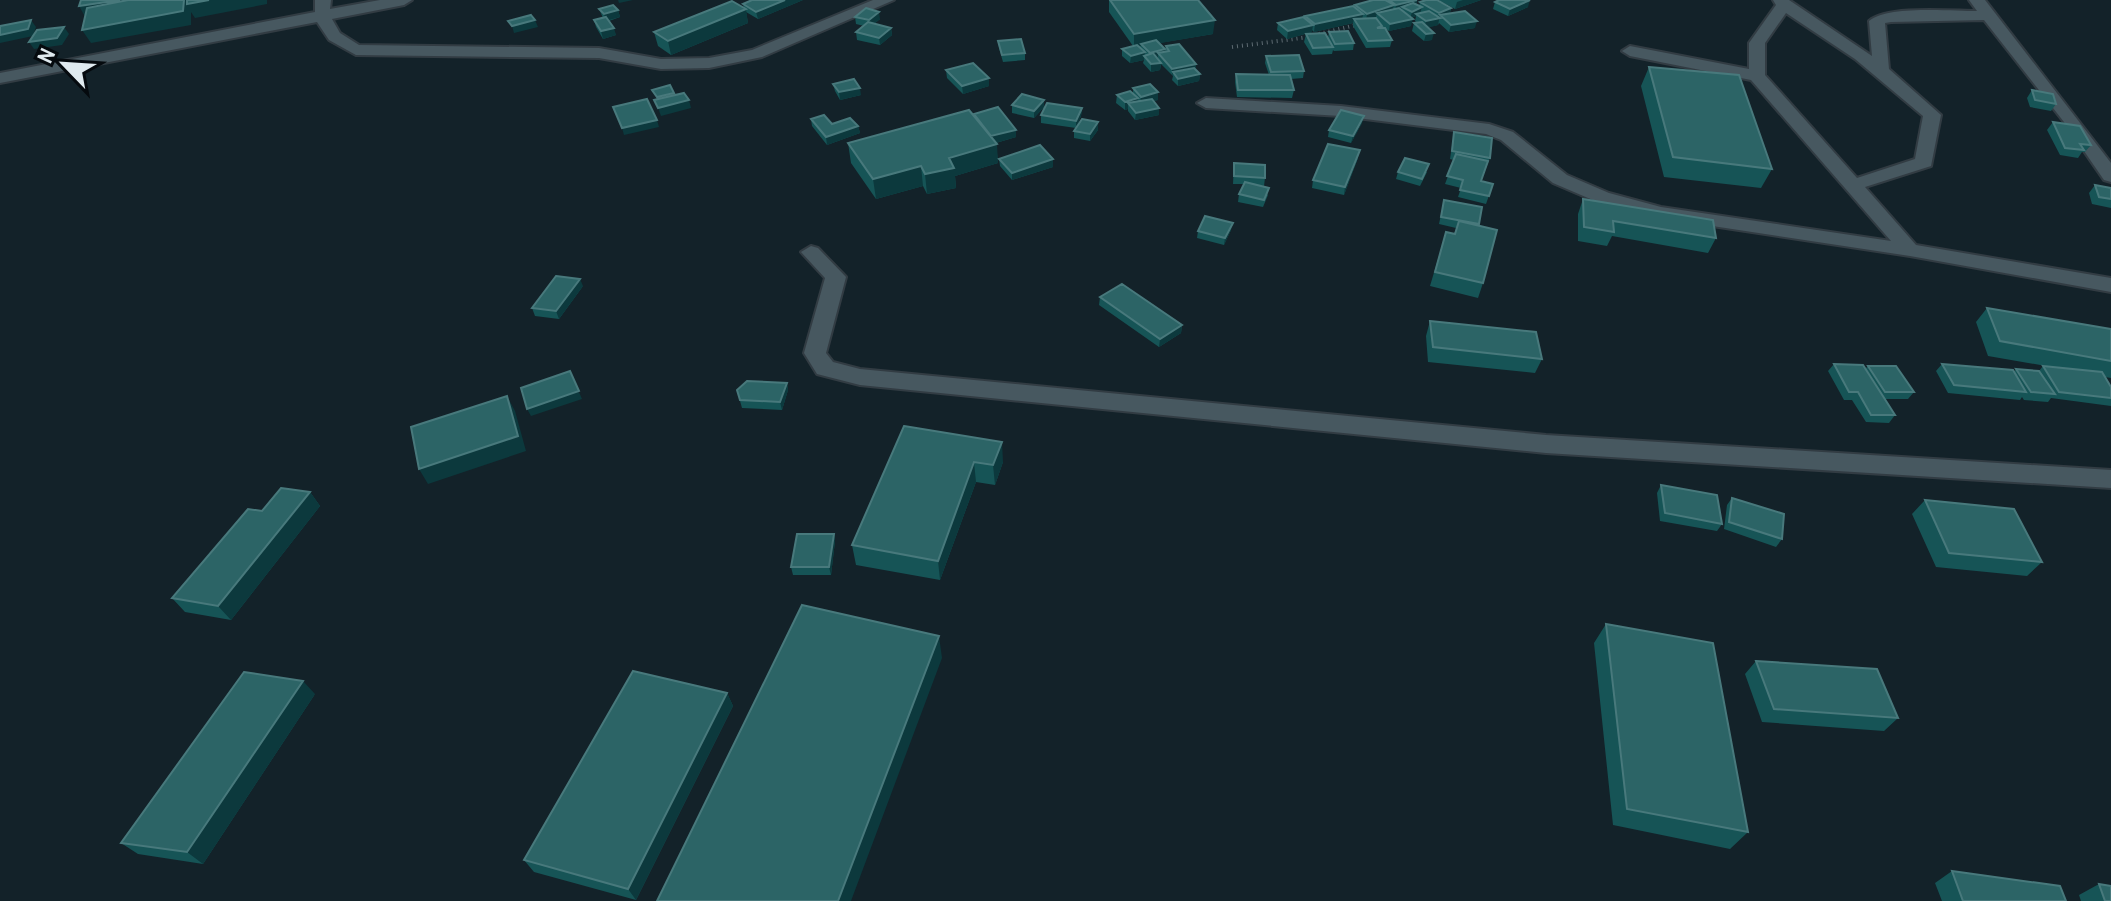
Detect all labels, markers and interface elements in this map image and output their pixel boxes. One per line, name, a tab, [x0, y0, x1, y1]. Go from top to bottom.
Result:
north arrow	[24, 24, 104, 104]
text: N	[30, 43, 62, 68]

